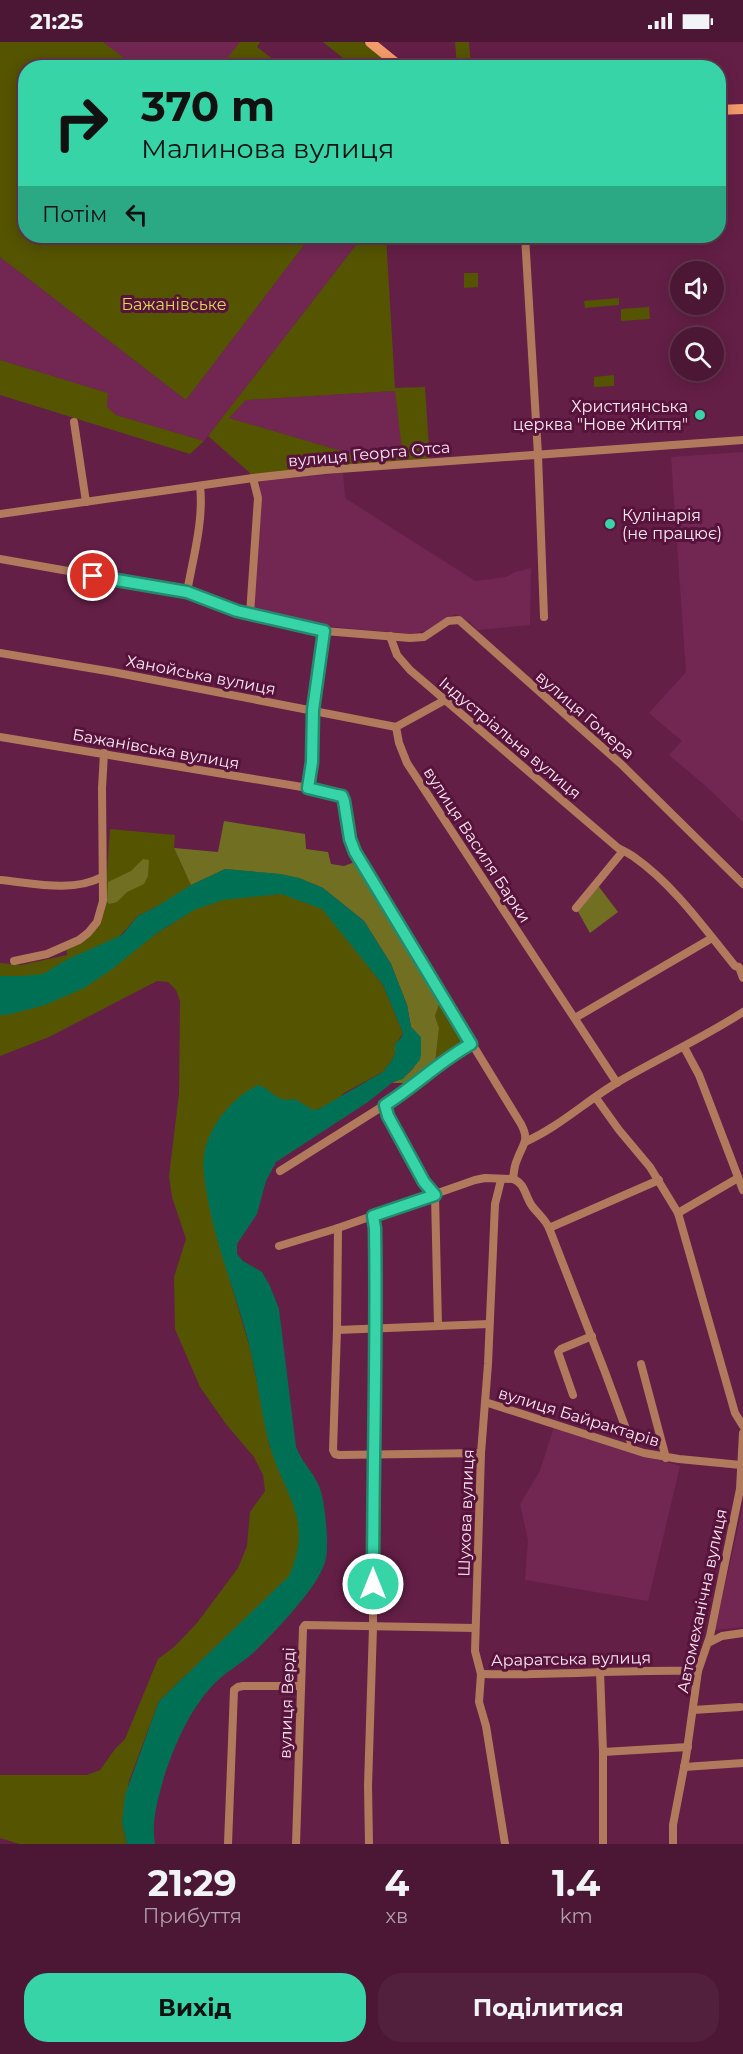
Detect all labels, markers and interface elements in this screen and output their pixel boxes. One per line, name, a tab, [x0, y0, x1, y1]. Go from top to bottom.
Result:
text: 21:25	[30, 8, 83, 35]
text: 370 m	[141, 80, 275, 132]
icon: right	[42, 84, 120, 162]
text: Малинова вулиця	[141, 132, 394, 165]
icon: left	[120, 198, 153, 231]
text: Потім	[42, 201, 108, 228]
map controls	[670, 261, 724, 381]
button: sound	[670, 261, 724, 315]
park label: Бажанівське	[121, 295, 227, 314]
button: search	[670, 327, 724, 381]
place label: Християнська церква "Нове Життя"	[513, 397, 688, 434]
marker: Християнська церква "Нове Життя"	[693, 408, 707, 422]
street label: вулиця Георга Отса	[287, 437, 451, 471]
place label: Кулінарія (не працює)	[622, 506, 722, 543]
marker: Кулінарія (не працює)	[603, 517, 617, 531]
pin	[67, 550, 118, 601]
icon: arrive	[76, 559, 109, 592]
street label: Ханойська вулиця	[124, 651, 278, 699]
street label: вулиця Гомера	[532, 667, 638, 763]
street label: Індустріальна вулиця	[435, 673, 585, 803]
street label: Бажанівська вулиця	[71, 725, 241, 773]
street label: вулиця Василя Барки	[420, 764, 534, 926]
street label: вулиця Байрактарів	[496, 1383, 662, 1451]
street label: Шухова вулиця	[454, 1449, 478, 1577]
street label: Автомеханічна вулиця	[673, 1507, 731, 1695]
position arrow	[341, 1552, 405, 1616]
street label: вулиця Верді	[276, 1647, 298, 1759]
street label: Араратська вулиця	[491, 1648, 651, 1670]
text: 21:29	[148, 1861, 237, 1905]
text: 4	[384, 1861, 409, 1905]
text: 1.4	[552, 1861, 600, 1905]
text: Прибуття	[143, 1904, 242, 1928]
text: хв	[386, 1904, 408, 1928]
text: km	[560, 1904, 593, 1928]
button: Вихід	[24, 1973, 366, 2042]
button: Поділитися	[378, 1973, 719, 2042]

